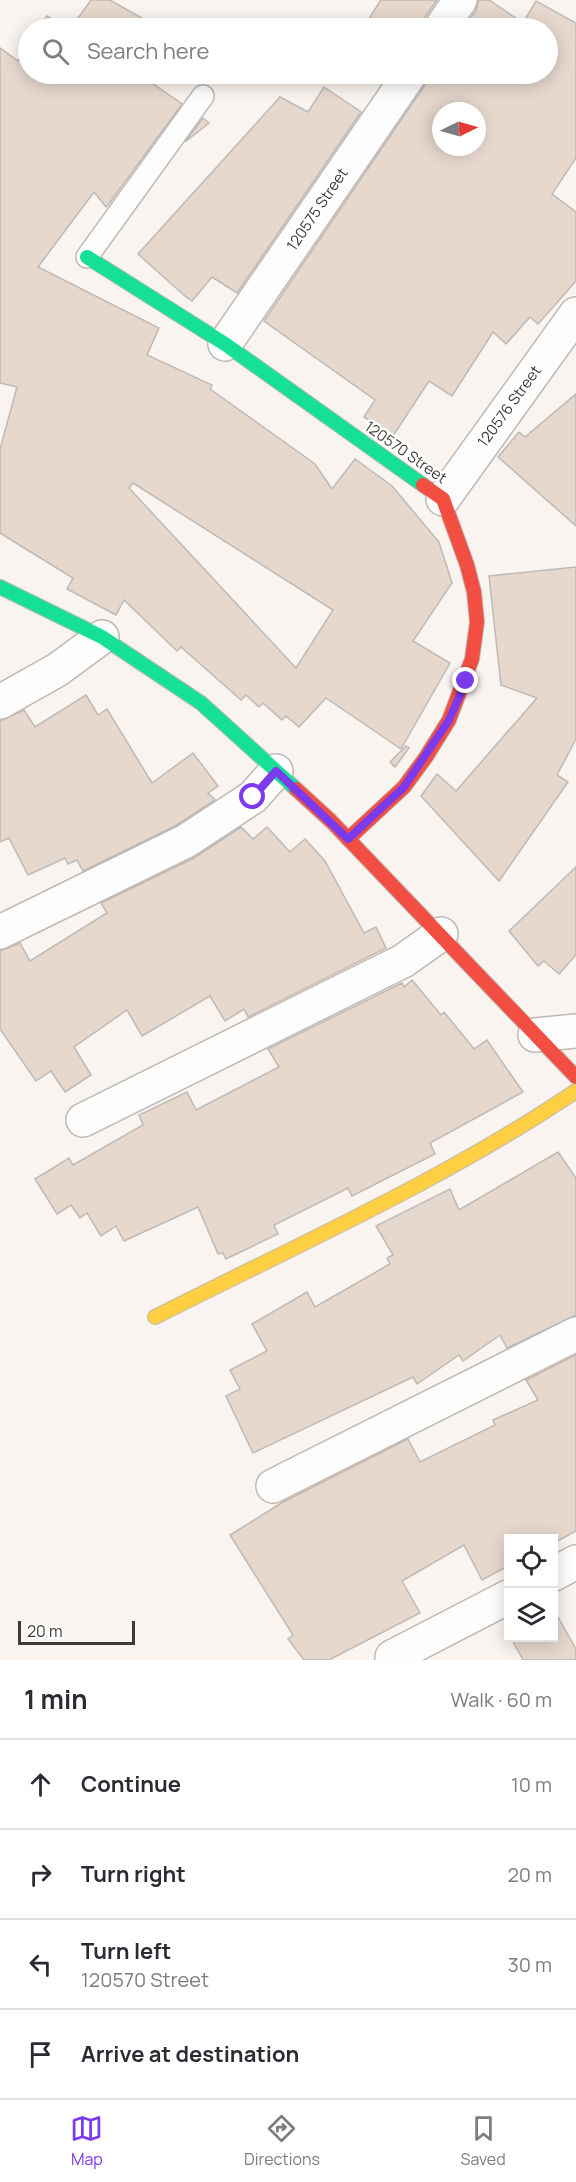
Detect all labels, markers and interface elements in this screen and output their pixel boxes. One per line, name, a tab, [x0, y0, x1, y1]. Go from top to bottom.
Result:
search box	[18, 18, 558, 84]
icon: search	[39, 35, 72, 68]
text: Search here	[87, 36, 209, 66]
north arrow	[432, 102, 486, 156]
street label: 120575 Street	[282, 164, 352, 254]
street label: 120576 Street	[472, 361, 546, 451]
street label: 120570 Street	[361, 416, 451, 488]
route end	[452, 667, 478, 693]
route start	[239, 783, 265, 809]
map controls	[504, 1534, 558, 1642]
button: locate	[504, 1534, 558, 1588]
button: layers	[504, 1588, 558, 1642]
scale bar	[18, 1618, 135, 1646]
text: 20 m	[27, 1620, 63, 1642]
text: 1 min	[24, 1681, 88, 1717]
text: Walk · 60 m	[450, 1686, 552, 1713]
icon: ahead	[24, 1768, 57, 1801]
text: Continue	[81, 1769, 181, 1799]
text: 10 m	[511, 1771, 552, 1798]
icon: right	[24, 1858, 57, 1891]
text: Turn right	[81, 1859, 186, 1889]
text: 20 m	[507, 1861, 552, 1888]
text: Turn left	[81, 1936, 171, 1966]
icon: left	[24, 1948, 57, 1981]
text: 30 m	[508, 1951, 552, 1978]
text: 120570 Street	[81, 1966, 209, 1993]
icon: arrive	[24, 2038, 57, 2071]
text: Arrive at destination	[81, 2039, 299, 2069]
tab: Map	[70, 2112, 103, 2170]
tab: Directions	[244, 2112, 320, 2170]
tab: Saved	[461, 2112, 506, 2170]

